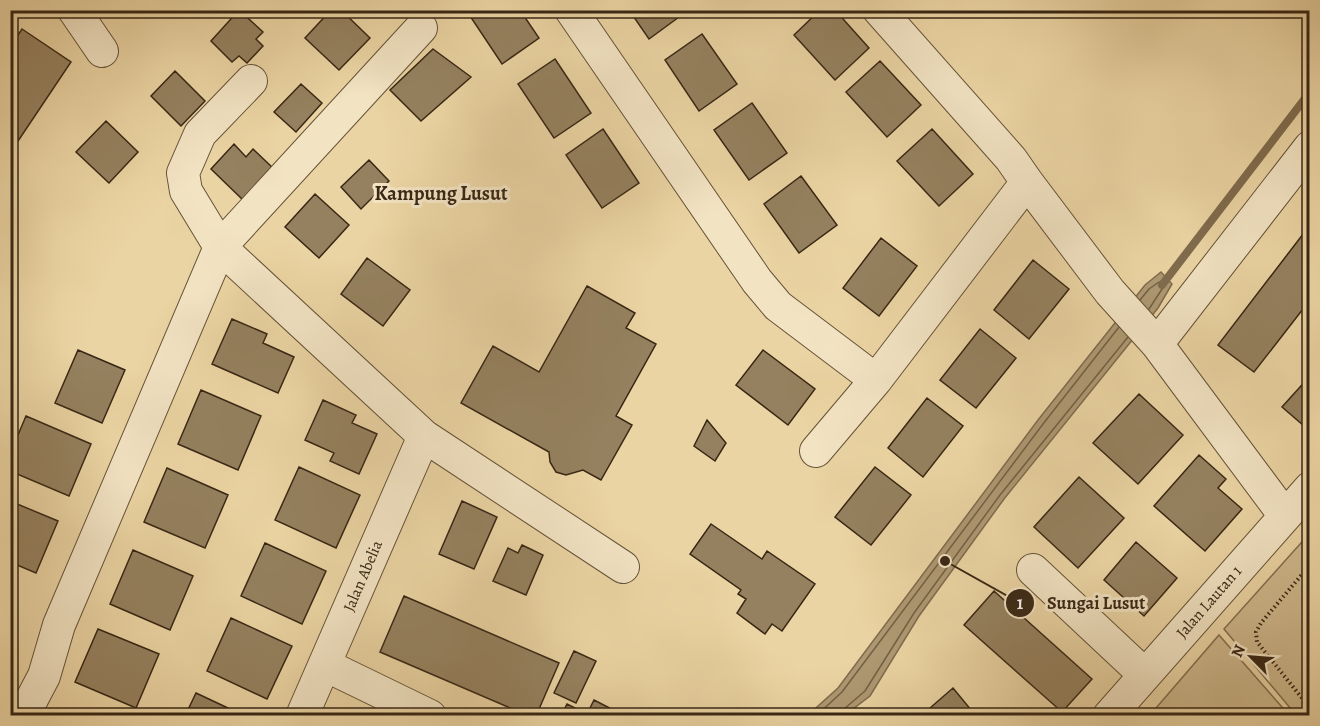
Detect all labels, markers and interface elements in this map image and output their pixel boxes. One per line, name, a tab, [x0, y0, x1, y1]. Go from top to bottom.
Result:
district label: Kampung Lusut	[374, 180, 508, 207]
street label: Jalan Abelia	[338, 536, 388, 615]
street label: Jalan Lautan 1	[1171, 560, 1247, 643]
callout: Sungai Lusut	[1005, 585, 1157, 621]
text: 1	[1017, 591, 1024, 615]
text: Sungai Lusut	[1047, 591, 1145, 615]
north arrow	[1221, 627, 1281, 687]
text: N	[1226, 641, 1251, 661]

